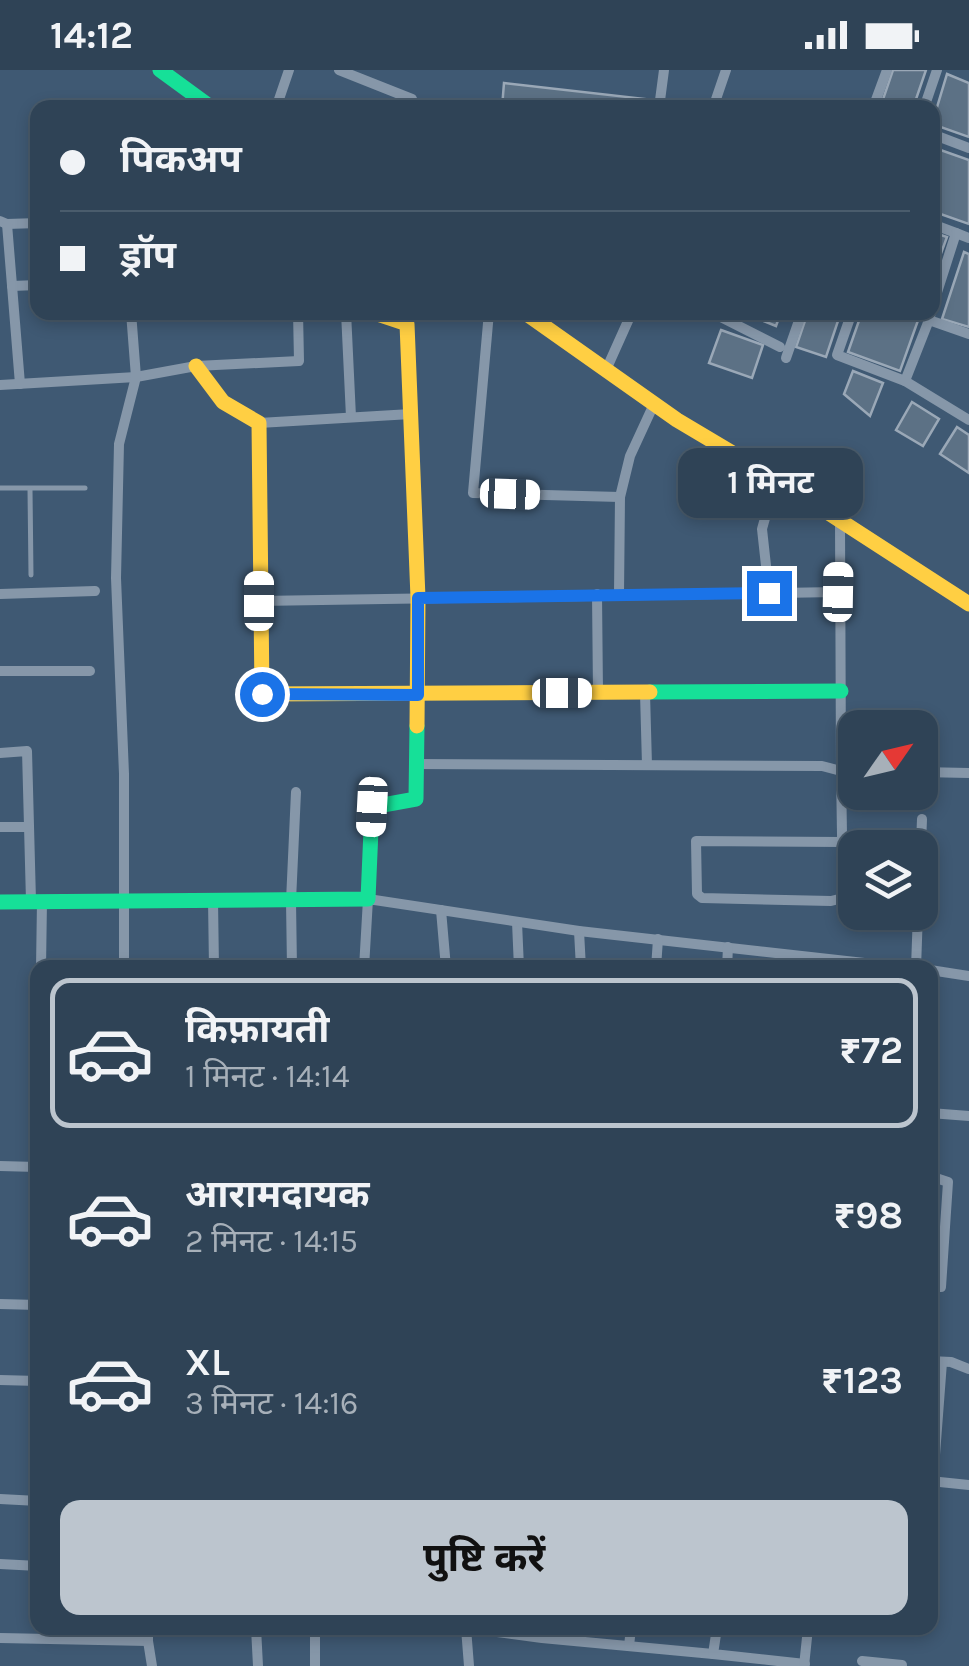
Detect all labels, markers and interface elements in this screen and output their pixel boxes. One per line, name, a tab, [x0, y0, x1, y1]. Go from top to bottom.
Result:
text: 14:12	[50, 13, 133, 58]
text: पिकअप	[120, 137, 242, 182]
text: ड्रॉप	[120, 233, 176, 278]
callout: 1 मिनट	[676, 448, 862, 518]
text: 1 मिनट	[727, 464, 814, 501]
car	[479, 478, 541, 510]
car	[822, 562, 854, 622]
car	[244, 571, 274, 631]
route end	[747, 571, 792, 616]
route start	[240, 672, 285, 717]
car	[532, 678, 592, 708]
north arrow	[838, 710, 938, 810]
map controls	[838, 710, 938, 930]
car	[355, 776, 389, 838]
button: layers	[838, 830, 938, 930]
text: किफ़ायती	[185, 1007, 329, 1052]
icon: car	[65, 1008, 155, 1098]
text: ₹72	[839, 1028, 903, 1073]
text: 1 मिनट · 14:14	[185, 1058, 350, 1095]
text: आरामदायक	[185, 1172, 369, 1217]
icon: car	[65, 1173, 155, 1263]
text: ₹98	[834, 1193, 903, 1238]
text: 2 मिनट · 14:15	[185, 1223, 358, 1260]
icon: car	[65, 1338, 155, 1428]
text: XL	[185, 1340, 230, 1385]
text: ₹123	[821, 1358, 903, 1403]
text: 3 मिनट · 14:16	[185, 1385, 358, 1422]
button: पुष्टि करें	[60, 1500, 908, 1615]

